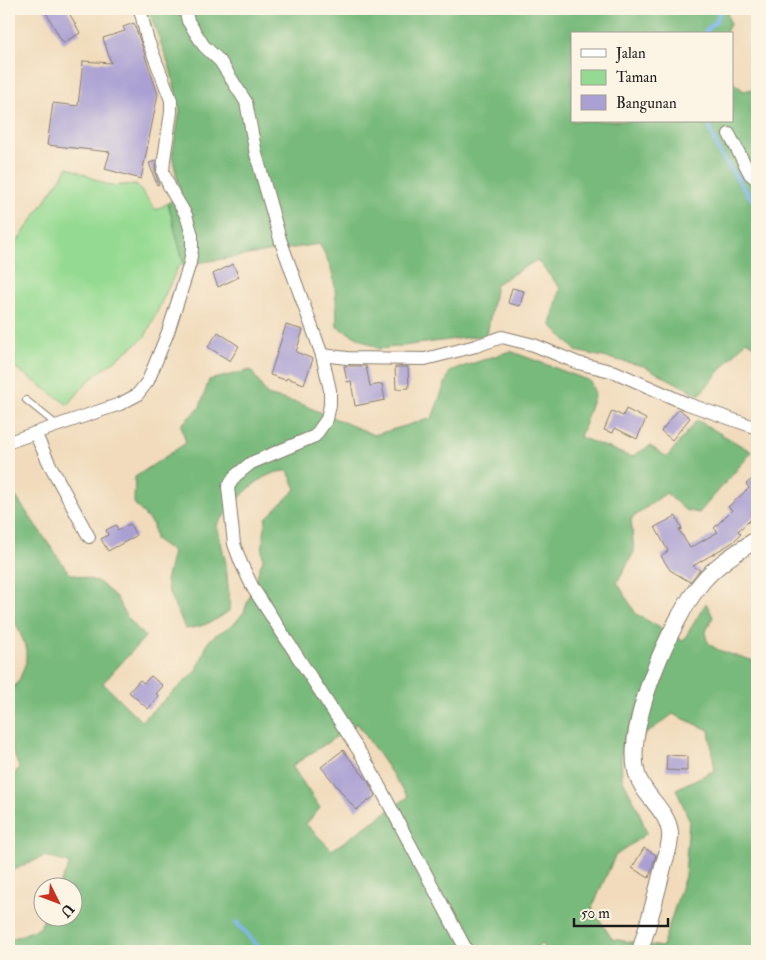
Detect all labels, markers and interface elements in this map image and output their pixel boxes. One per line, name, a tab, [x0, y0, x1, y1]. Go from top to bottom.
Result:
legend	[571, 32, 734, 122]
text: Jalan	[615, 44, 646, 64]
text: Taman	[616, 68, 657, 87]
text: Bangunan	[616, 94, 677, 113]
north arrow	[32, 878, 82, 928]
scale bar	[574, 895, 667, 927]
text: U	[57, 900, 78, 921]
text: 50 m	[581, 904, 610, 923]

